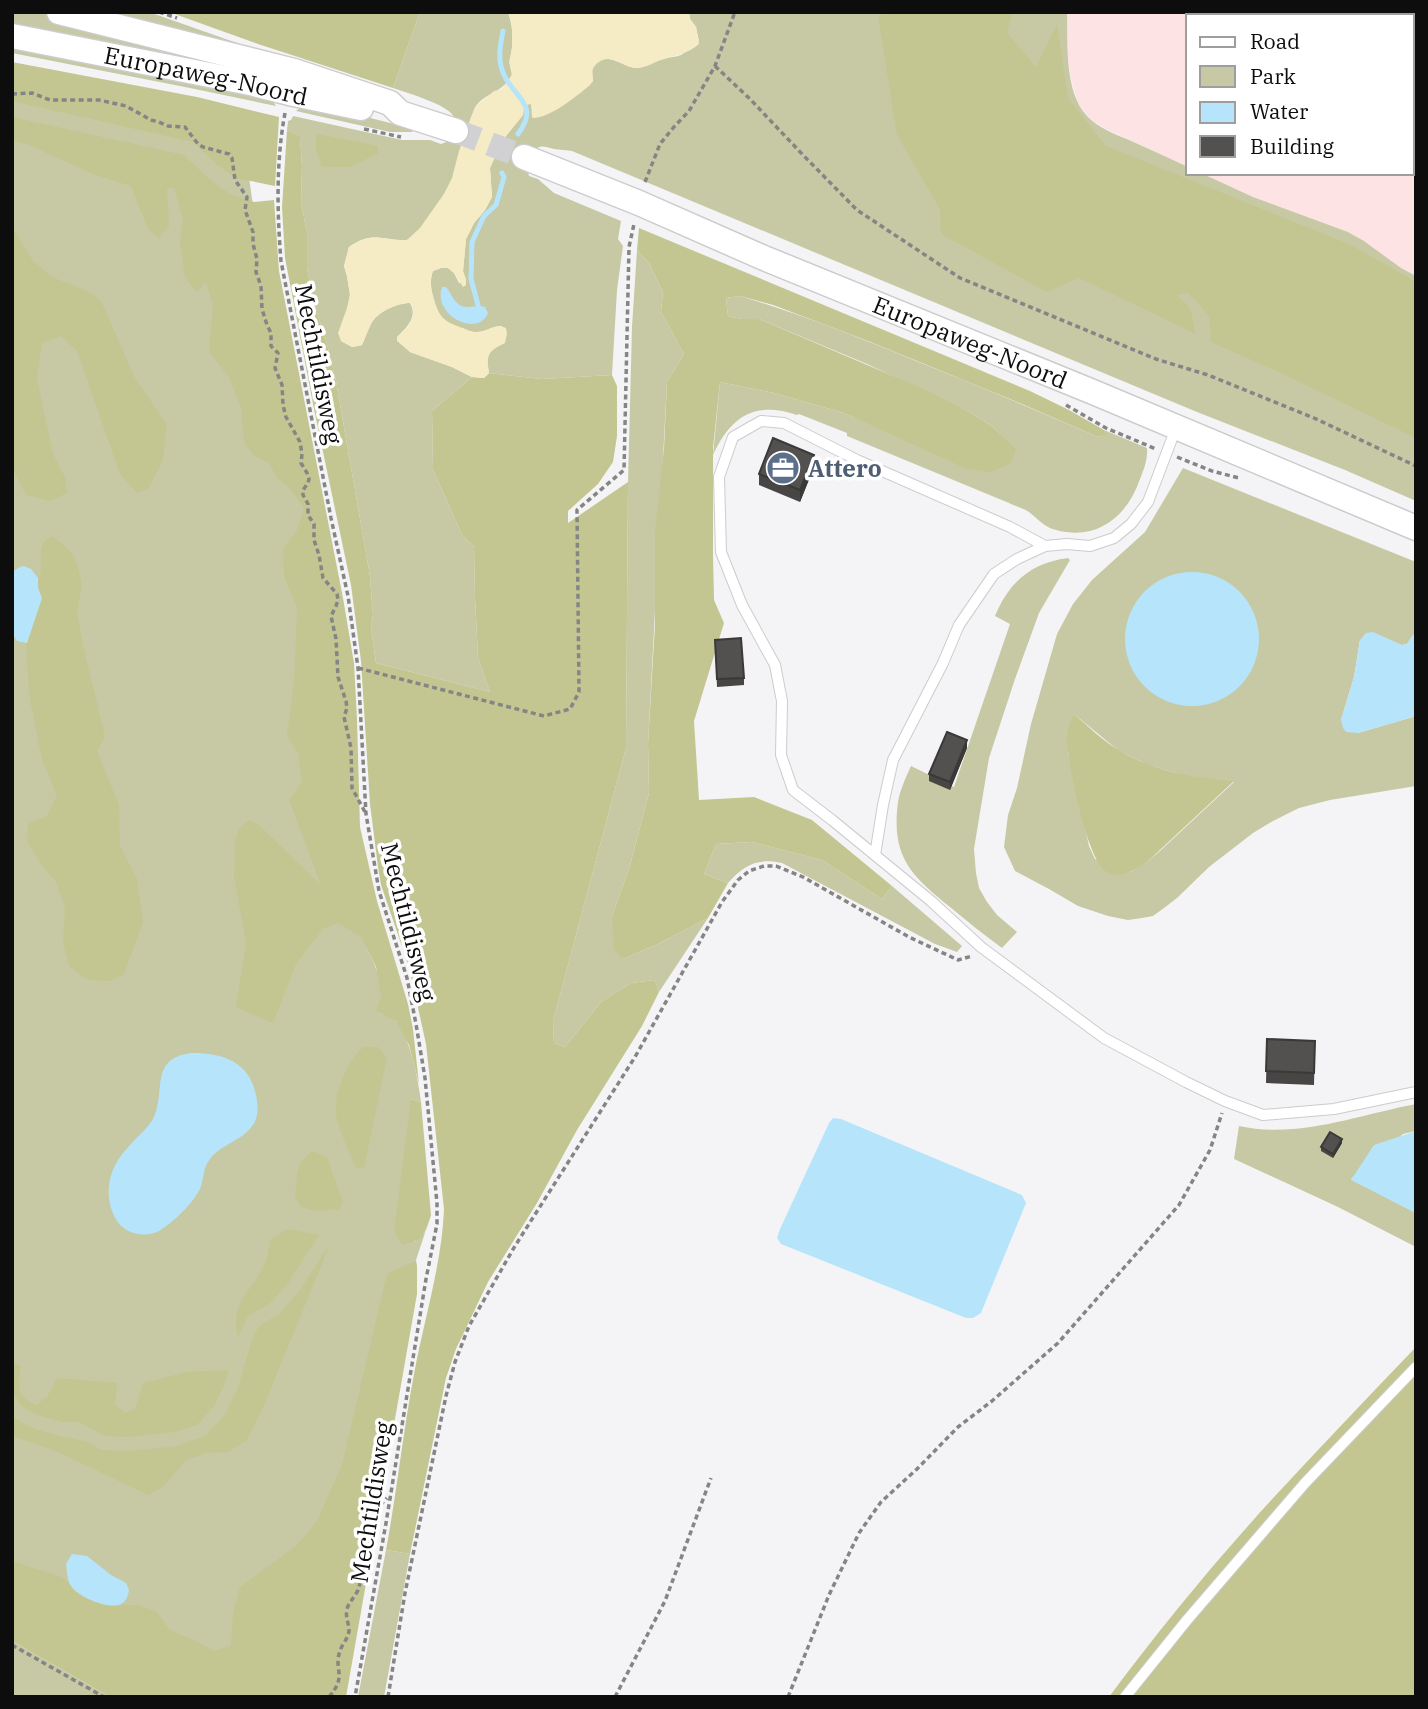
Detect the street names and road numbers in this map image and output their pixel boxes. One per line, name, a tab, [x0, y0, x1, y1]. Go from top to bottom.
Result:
street label: Europaweg-Noord	[101, 39, 311, 112]
street label: Mechtildisweg	[288, 281, 350, 447]
street label: Europaweg-Noord	[868, 288, 1072, 396]
street label: Mechtildisweg	[374, 839, 444, 1005]
street label: Mechtildisweg	[342, 1419, 400, 1585]

